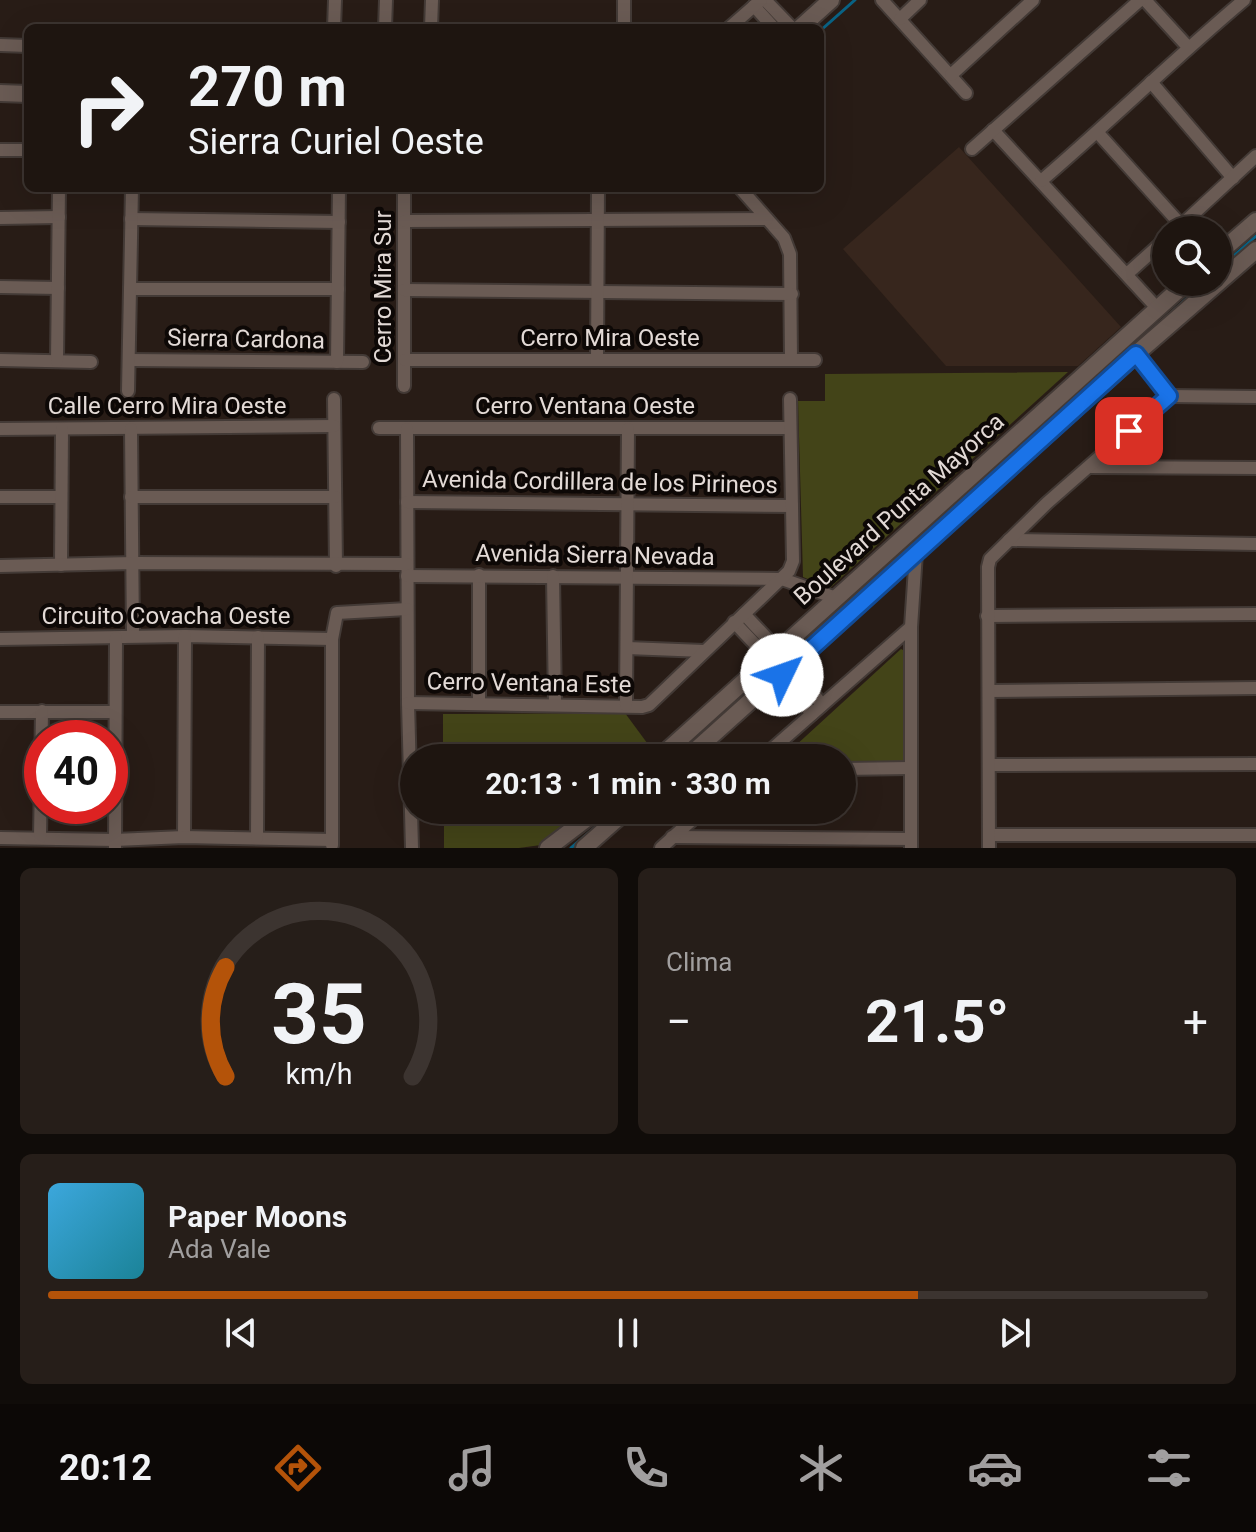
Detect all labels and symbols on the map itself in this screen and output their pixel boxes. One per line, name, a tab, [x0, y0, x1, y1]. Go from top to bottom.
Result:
street label: Cerro Mira Sur	[369, 210, 397, 364]
street label: Sierra Cardona	[167, 324, 325, 354]
street label: Cerro Mira Oeste	[520, 324, 700, 352]
street label: Calle Cerro Mira Oeste	[48, 392, 286, 420]
street label: Cerro Ventana Oeste	[475, 392, 695, 420]
pin	[1095, 397, 1163, 465]
street label: Boulevard Punta Mayorca	[788, 407, 1010, 611]
street label: Avenida Cordillera de los Pirineos	[422, 465, 778, 499]
street label: Avenida Sierra Nevada	[475, 539, 715, 571]
street label: Circuito Covacha Oeste	[42, 602, 290, 630]
position arrow	[740, 633, 824, 717]
street label: Cerro Ventana Este	[426, 667, 632, 699]
speed limit sign: 40	[24, 720, 128, 824]

